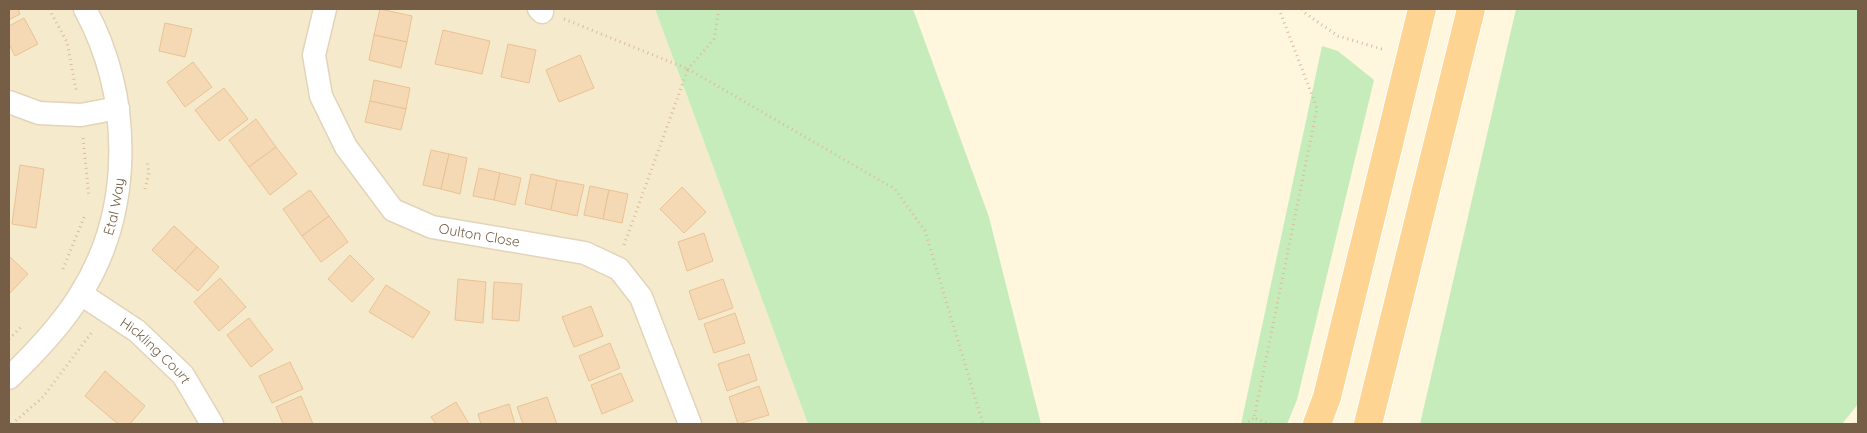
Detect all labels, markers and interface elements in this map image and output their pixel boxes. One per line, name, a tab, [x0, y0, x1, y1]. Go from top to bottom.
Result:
street label: Etal Way	[99, 177, 128, 237]
street label: Oulton Close	[437, 219, 522, 251]
street label: Hickling Court	[117, 313, 195, 387]

